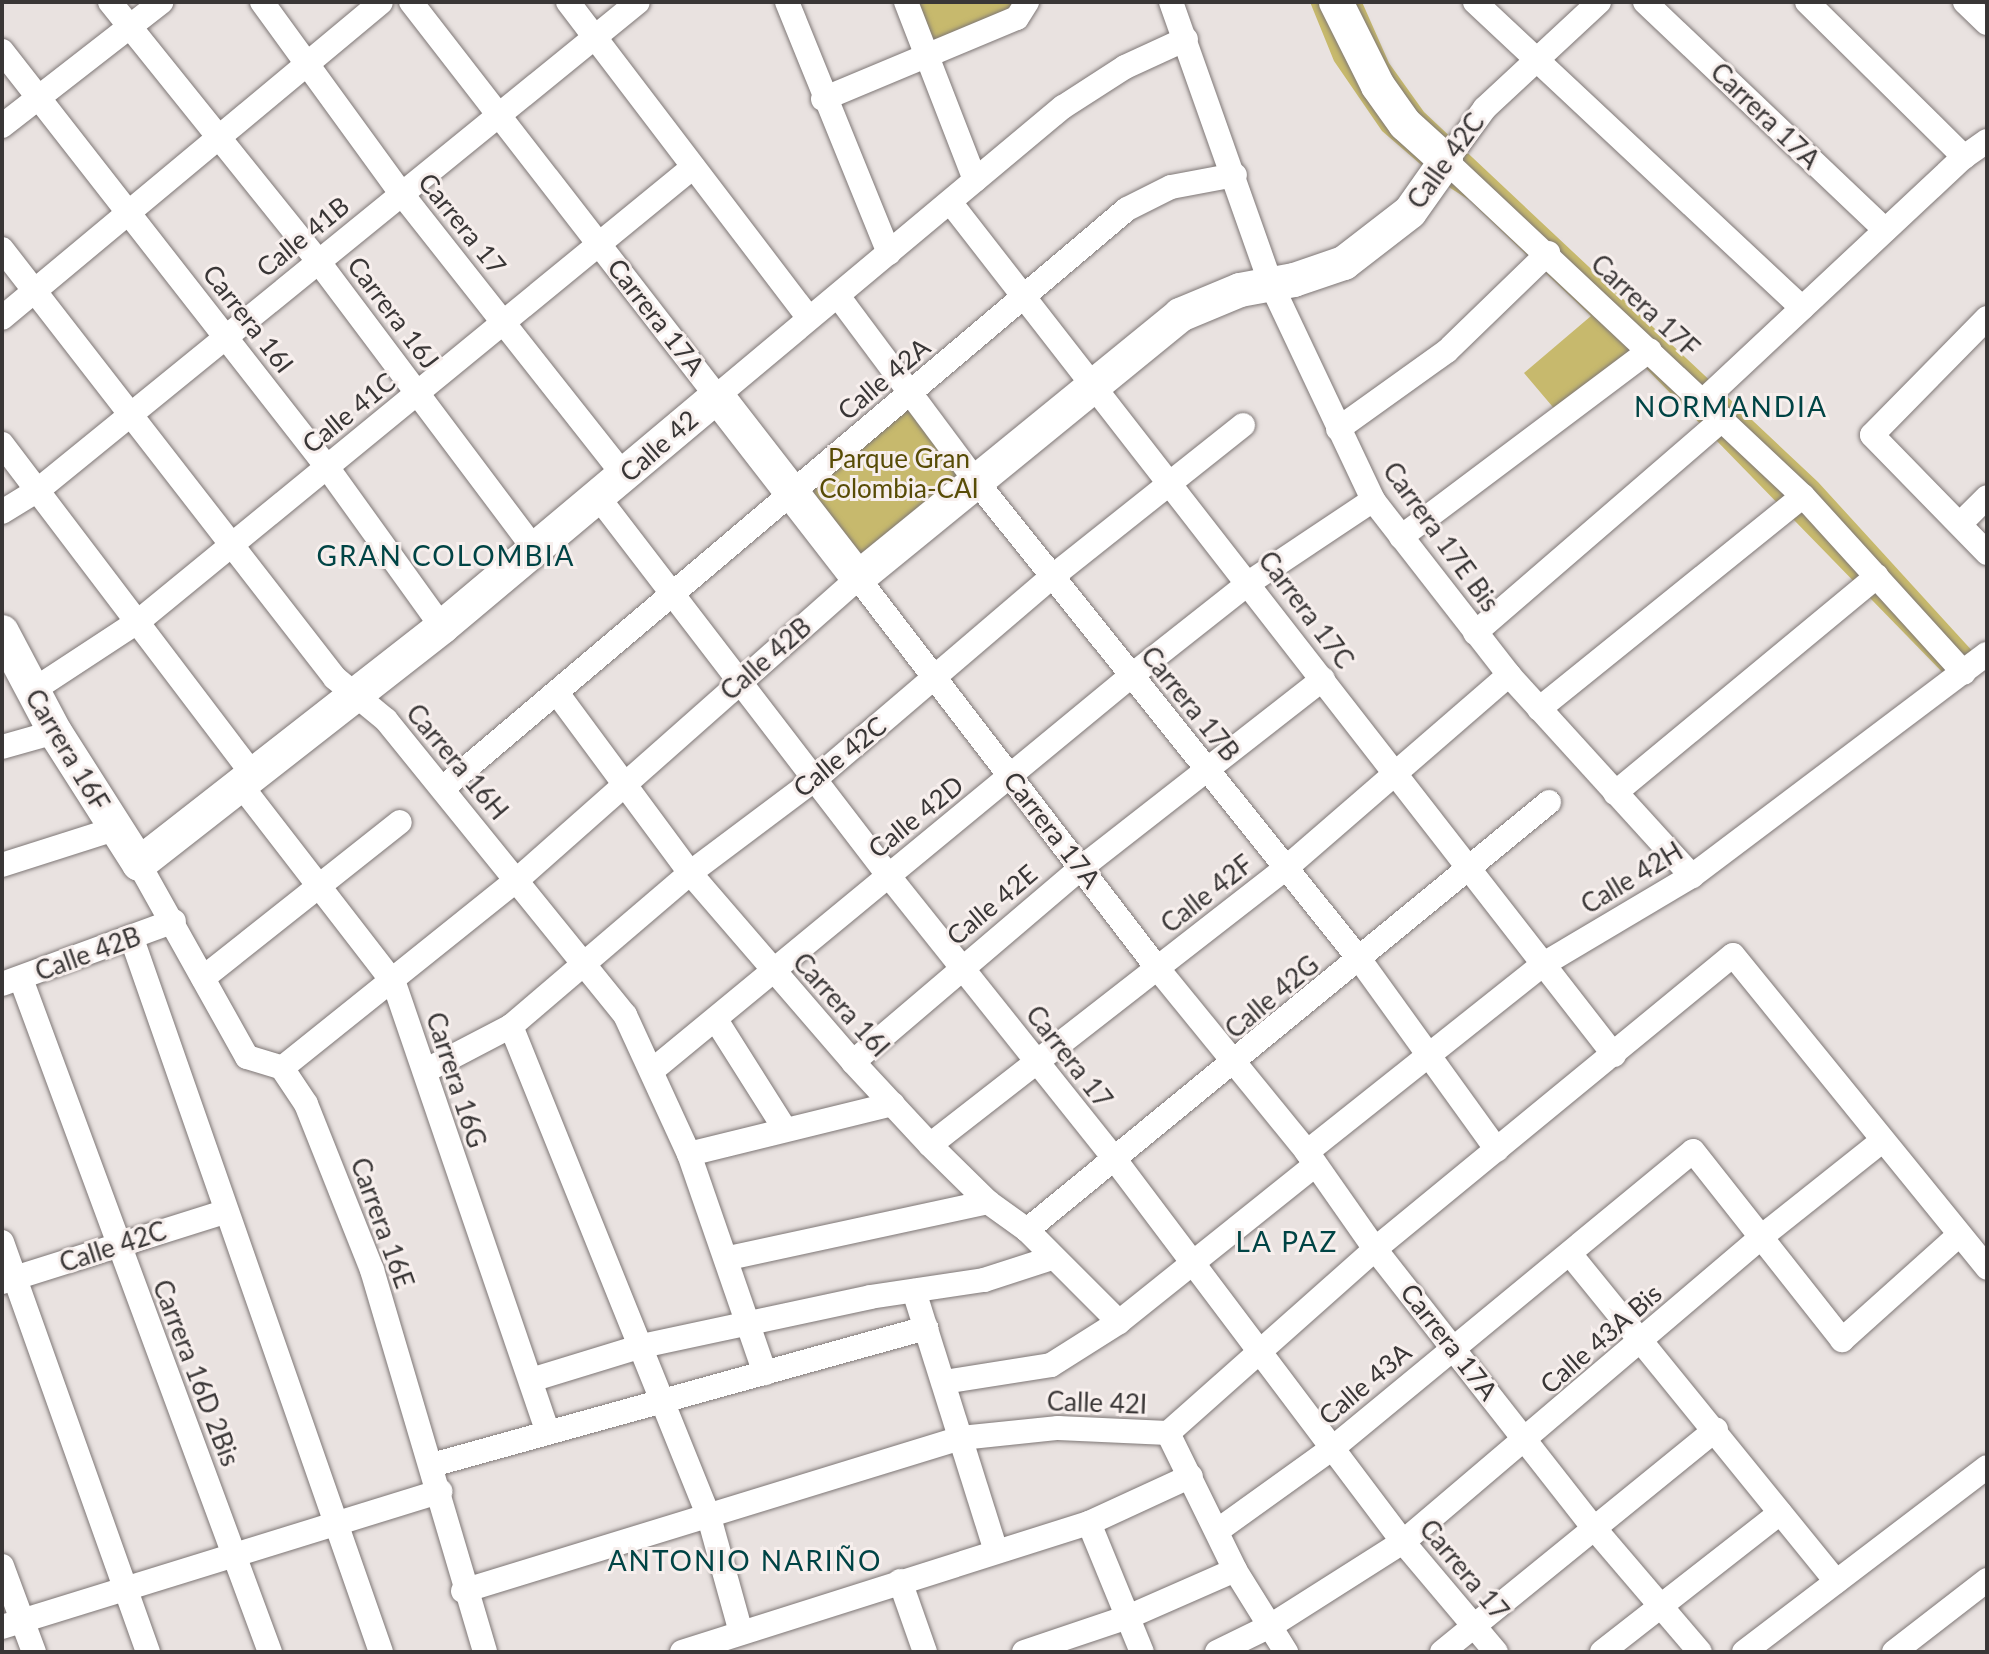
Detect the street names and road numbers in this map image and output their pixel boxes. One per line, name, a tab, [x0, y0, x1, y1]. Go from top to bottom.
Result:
street label: Carrera 17A	[1704, 56, 1826, 176]
street label: Calle 42C	[1401, 107, 1491, 215]
street label: Carrera 17	[412, 167, 512, 281]
street label: Calle 41B	[250, 190, 356, 284]
street label: Carrera 17F	[1585, 248, 1705, 364]
street label: Carrera 16J	[341, 251, 445, 375]
street label: Carrera 17A	[601, 253, 711, 381]
street label: Carrera 16I	[196, 259, 300, 379]
street label: Calle 42A	[832, 331, 936, 427]
street label: Calle 41C	[296, 366, 402, 460]
street label: Calle 42	[614, 404, 704, 488]
street label: Carrera 17E Bis	[1376, 456, 1506, 618]
street label: Carrera 17C	[1252, 545, 1360, 675]
street label: Calle 42B	[714, 611, 818, 707]
street label: Carrera 17B	[1134, 640, 1246, 768]
street label: Carrera 16F	[19, 684, 115, 816]
street label: Carrera 16H	[400, 698, 514, 826]
street label: Calle 42C	[787, 710, 893, 804]
street label: Carrera 17A	[997, 766, 1107, 894]
street label: Calle 42D	[862, 769, 970, 865]
street label: Calle 42H	[1576, 836, 1688, 920]
street label: Calle 42F	[1155, 849, 1259, 939]
street label: Calle 42E	[941, 858, 1043, 952]
street label: Calle 42B	[31, 921, 145, 987]
street label: Carrera 16I	[786, 947, 896, 1063]
street label: Calle 42G	[1219, 949, 1325, 1045]
street label: Carrera 17	[1019, 1000, 1119, 1114]
street label: Carrera 16G	[419, 1008, 493, 1152]
street label: Carrera 16E	[344, 1154, 420, 1292]
street label: Calle 42C	[56, 1215, 170, 1279]
street label: Carrera 16D 2Bis	[146, 1275, 246, 1471]
street label: Carrera 17A	[1394, 1278, 1504, 1406]
street label: Calle 43A Bis	[1534, 1278, 1668, 1400]
street label: Calle 43A	[1313, 1336, 1417, 1432]
street label: Calle 42I	[1046, 1386, 1148, 1420]
street label: Carrera 17	[1413, 1513, 1515, 1627]

